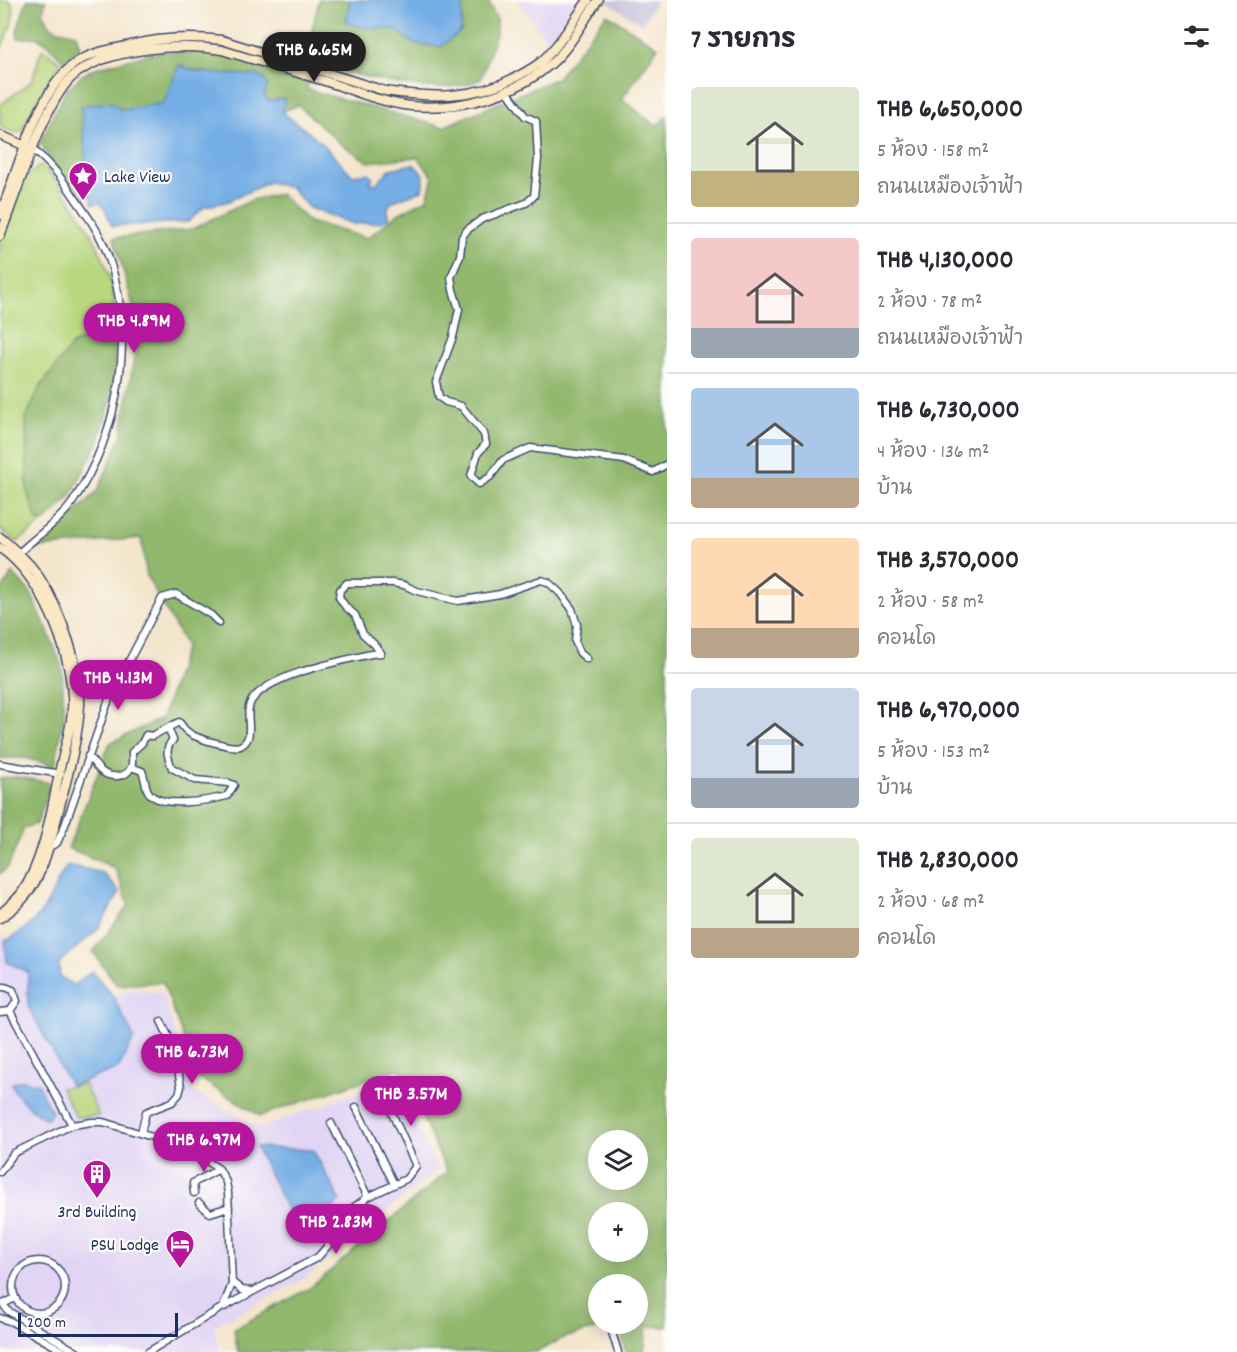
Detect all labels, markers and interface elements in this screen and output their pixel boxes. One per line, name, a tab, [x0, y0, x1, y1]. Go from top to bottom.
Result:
icon: filters	[1180, 20, 1213, 53]
text: 7 รายการ	[691, 23, 796, 60]
pin: THB 6.65M	[245, 32, 383, 83]
text: THB 6.65M	[276, 37, 352, 65]
text: THB 6,650,000	[877, 92, 1023, 129]
icon: home	[739, 111, 811, 183]
text: 5 ห้อง · 158 m²	[877, 138, 989, 166]
place icon: Lake View	[67, 160, 99, 202]
place label: Lake View	[104, 166, 171, 191]
text: ถนนเหมืองเจ้าฟ้า	[877, 175, 1023, 203]
text: THB 4,130,000	[877, 243, 1014, 280]
icon: home	[739, 262, 811, 334]
text: 2 ห้อง · 78 m²	[877, 289, 982, 317]
pin: THB 4.89M	[65, 303, 203, 354]
text: THB 4.89M	[98, 308, 170, 336]
text: ถนนเหมืองเจ้าฟ้า	[877, 326, 1023, 354]
text: THB 6,730,000	[877, 393, 1020, 430]
icon: home	[739, 412, 811, 484]
text: 4 ห้อง · 136 m²	[877, 439, 989, 467]
text: บ้าน	[877, 476, 912, 504]
text: THB 3,570,000	[877, 543, 1019, 580]
icon: home	[739, 562, 811, 634]
text: 2 ห้อง · 58 m²	[877, 589, 984, 617]
text: คอนโด	[877, 626, 936, 654]
pin: THB 4.13M	[49, 660, 187, 711]
text: THB 4.13M	[84, 665, 152, 693]
text: THB 6,970,000	[877, 693, 1020, 730]
icon: home	[739, 712, 811, 784]
text: 5 ห้อง · 153 m²	[877, 739, 990, 767]
text: บ้าน	[877, 776, 912, 804]
text: THB 2,830,000	[877, 843, 1019, 880]
icon: home	[739, 862, 811, 934]
text: 2 ห้อง · 68 m²	[877, 889, 984, 917]
text: คอนโด	[877, 926, 936, 954]
pin: THB 6.73M	[123, 1034, 261, 1085]
text: THB 6.73M	[155, 1039, 229, 1067]
pin: THB 3.57M	[342, 1076, 480, 1127]
text: THB 3.57M	[374, 1081, 448, 1109]
pin: THB 6.97M	[135, 1122, 273, 1173]
text: THB 6.97M	[167, 1127, 241, 1155]
map controls	[588, 1130, 648, 1334]
button: layers	[588, 1130, 648, 1190]
building icon: 3rd Building	[81, 1158, 113, 1200]
place label: 3rd Building	[57, 1201, 137, 1226]
button: +	[588, 1202, 648, 1262]
pin: THB 2.83M	[267, 1204, 405, 1255]
text: THB 2.83M	[300, 1209, 372, 1237]
hotel icon: PSU Lodge	[164, 1228, 196, 1270]
place label: PSU Lodge	[90, 1234, 159, 1259]
button: −	[588, 1274, 648, 1334]
scale bar	[18, 1310, 178, 1338]
text: 200 m	[27, 1312, 66, 1335]

